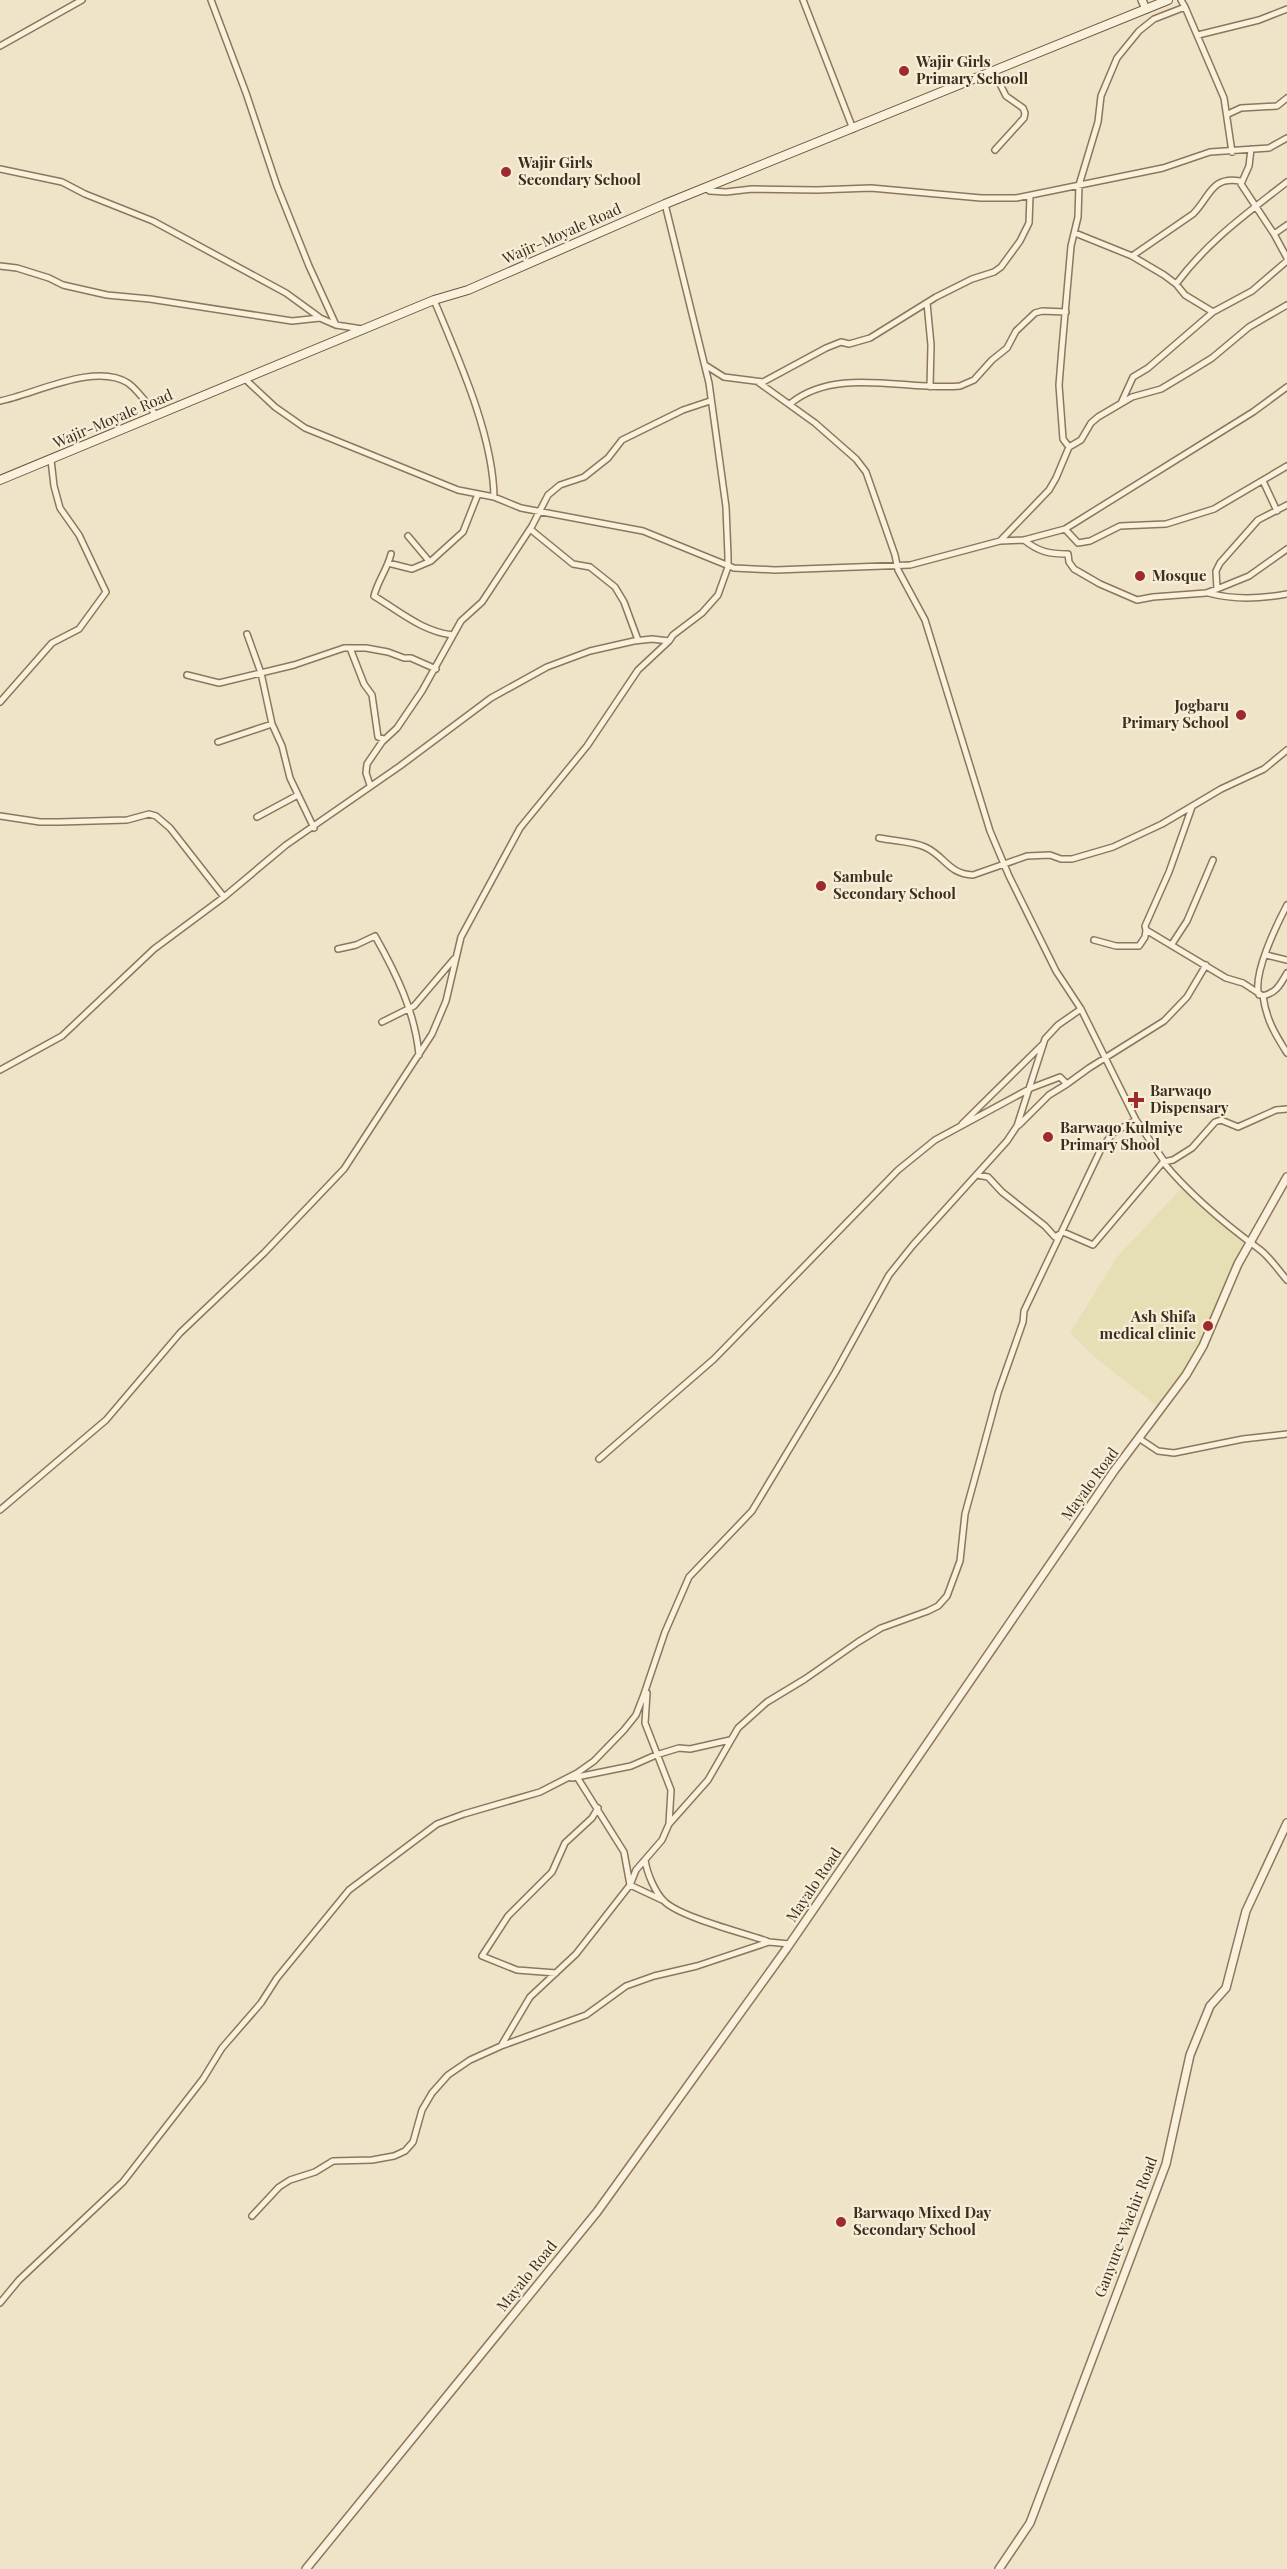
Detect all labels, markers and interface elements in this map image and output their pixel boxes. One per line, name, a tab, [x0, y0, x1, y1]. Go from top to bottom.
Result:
place label: Wajir Girls Primary Schooll	[915, 51, 1028, 88]
marker: Wajir Girls Primary Schooll	[897, 64, 911, 78]
place label: Wajir Girls Secondary School	[517, 152, 641, 189]
marker: Wajir Girls Secondary School	[499, 165, 513, 179]
street label: Wajir-Moyale Road	[498, 198, 624, 269]
street label: Wajir-Moyale Road	[49, 384, 176, 453]
place label: Mosque	[1152, 565, 1207, 585]
marker: Mosque	[1133, 569, 1147, 583]
place label: Jogbaru Primary School	[1122, 695, 1229, 732]
marker: Jogbaru Primary School	[1234, 708, 1248, 722]
place label: Sambule Secondary School	[833, 866, 956, 903]
marker: Sambule Secondary School	[814, 879, 828, 893]
place label: Barwaqo Dispensary	[1150, 1080, 1229, 1117]
marker: Barwaqo Dispensary	[1127, 1091, 1145, 1109]
place label: Barwaqo Kulmiye Primary Shool	[1060, 1117, 1183, 1154]
marker: Barwaqo Kulmiye Primary Shool	[1041, 1130, 1055, 1144]
place label: Ash Shifa medical clinic	[1100, 1306, 1197, 1343]
marker: Ash Shifa medical clinic	[1201, 1319, 1215, 1333]
street label: Mayalo Road	[1056, 1443, 1123, 1524]
street label: Mayalo Road	[781, 1843, 846, 1925]
street label: Ganyure-Wachir Road	[1089, 2153, 1161, 2300]
place label: Barwaqo Mixed Day Secondary School	[853, 2202, 992, 2239]
marker: Barwaqo Mixed Day Secondary School	[834, 2215, 848, 2229]
street label: Mayalo Road	[492, 2236, 561, 2315]

